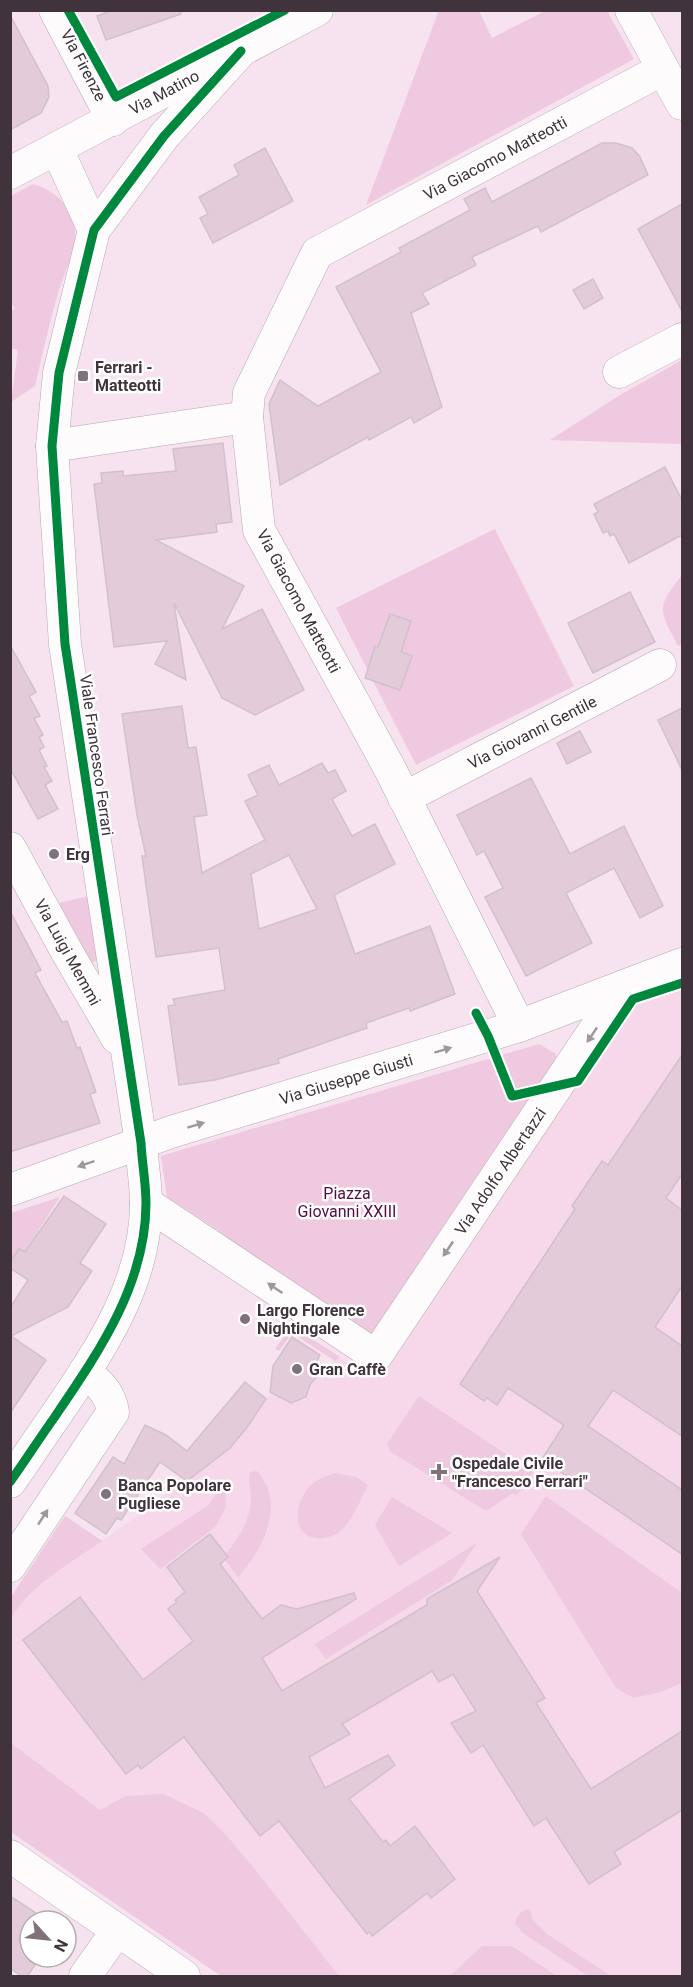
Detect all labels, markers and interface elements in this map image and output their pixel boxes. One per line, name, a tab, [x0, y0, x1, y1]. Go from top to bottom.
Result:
street label: Via Firenze	[57, 26, 110, 104]
street label: Via Matino	[126, 66, 202, 119]
street label: Via Giacomo Matteotti	[420, 112, 570, 204]
place label: Ferrari - Matteotti	[95, 358, 161, 395]
marker: Ferrari - Matteotti	[76, 369, 90, 383]
street label: Via Giacomo Matteotti	[253, 526, 345, 676]
street label: Viale Francesco Ferrari	[76, 673, 117, 837]
street label: Via Giovanni Gentile	[465, 692, 600, 773]
place label: Erg	[66, 845, 90, 864]
marker: Erg	[47, 847, 61, 861]
street label: Via Luigi Memmi	[30, 896, 105, 1009]
one-way arrow	[587, 1027, 598, 1043]
one-way arrow	[434, 1045, 452, 1054]
street label: Via Giuseppe Giusti	[277, 1050, 415, 1109]
street label: Via Adolfo Albertazzi	[451, 1104, 550, 1238]
one-way arrow	[187, 1120, 205, 1129]
one-way arrow	[77, 1160, 95, 1170]
park label: Piazza Giovanni XXIII	[298, 1184, 396, 1221]
one-way arrow	[443, 1241, 454, 1257]
one-way arrow	[267, 1283, 283, 1294]
place label: Largo Florence Nightingale	[257, 1301, 365, 1338]
marker: Largo Florence Nightingale	[238, 1312, 252, 1326]
place label: Gran Caffè	[309, 1360, 386, 1379]
marker: Gran Caffè	[290, 1362, 304, 1376]
place label: Ospedale Civile "Francesco Ferrari"	[452, 1454, 588, 1491]
marker: Ospedale Civile "Francesco Ferrari"	[430, 1463, 448, 1481]
place label: Banca Popolare Pugliese	[118, 1476, 231, 1513]
marker: Banca Popolare Pugliese	[99, 1487, 113, 1501]
one-way arrow	[37, 1509, 48, 1526]
north arrow	[18, 1909, 78, 1969]
text: N	[50, 1936, 72, 1955]

